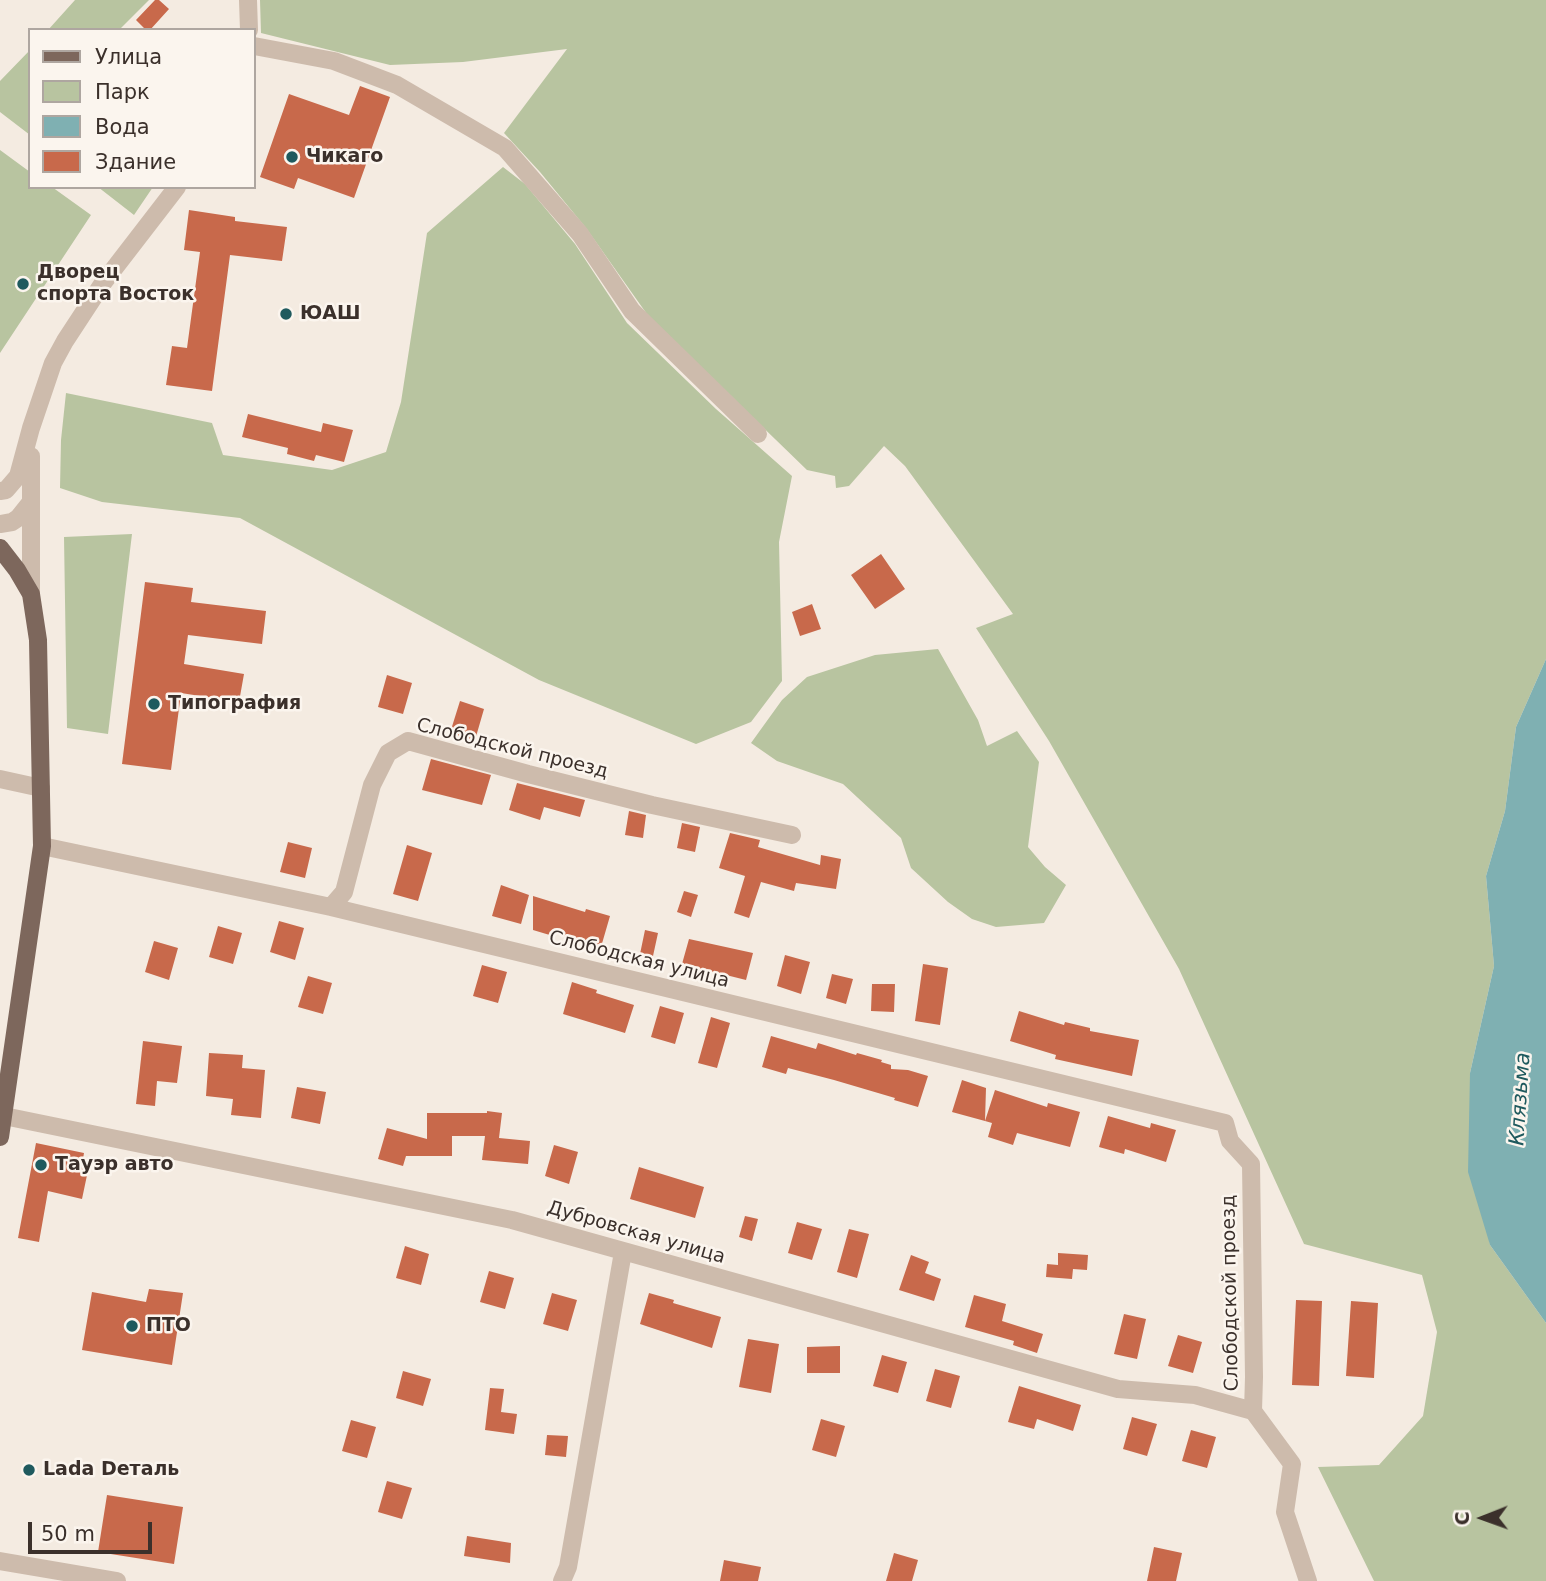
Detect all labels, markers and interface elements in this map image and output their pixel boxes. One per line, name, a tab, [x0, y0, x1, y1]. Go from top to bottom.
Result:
legend	[28, 28, 256, 189]
text: Улица	[95, 45, 162, 69]
text: Парк	[95, 80, 150, 104]
text: Вода	[95, 115, 150, 139]
place label: Чикаго	[306, 146, 383, 168]
marker: Чикаго	[284, 149, 300, 165]
text: Здание	[95, 150, 176, 174]
place label: Дворец спорта Восток	[37, 262, 194, 306]
marker: Дворец спорта Восток	[15, 276, 31, 292]
place label: ЮАШ	[300, 303, 360, 325]
marker: ЮАШ	[278, 306, 294, 322]
place label: Типография	[168, 693, 301, 715]
marker: Типография	[146, 696, 162, 712]
street label: Слободской проезд	[414, 714, 610, 784]
street label: Слободская улица	[547, 927, 731, 993]
water label: Клязьма	[1505, 1052, 1537, 1146]
place label: Тауэр авто	[55, 1154, 174, 1176]
marker: Тауэр авто	[33, 1157, 49, 1173]
street label: Слободской проезд	[1218, 1195, 1244, 1391]
street label: Дубровская улица	[544, 1197, 728, 1269]
place label: ПТО	[146, 1315, 191, 1337]
marker: ПТО	[124, 1318, 140, 1334]
place label: Lada Dеталь	[43, 1459, 179, 1481]
marker: Lada Dеталь	[21, 1462, 37, 1478]
north arrow	[1448, 1483, 1518, 1553]
scale bar	[32, 1508, 156, 1552]
text: С	[1451, 1511, 1473, 1526]
text: 50 m	[41, 1522, 95, 1546]

